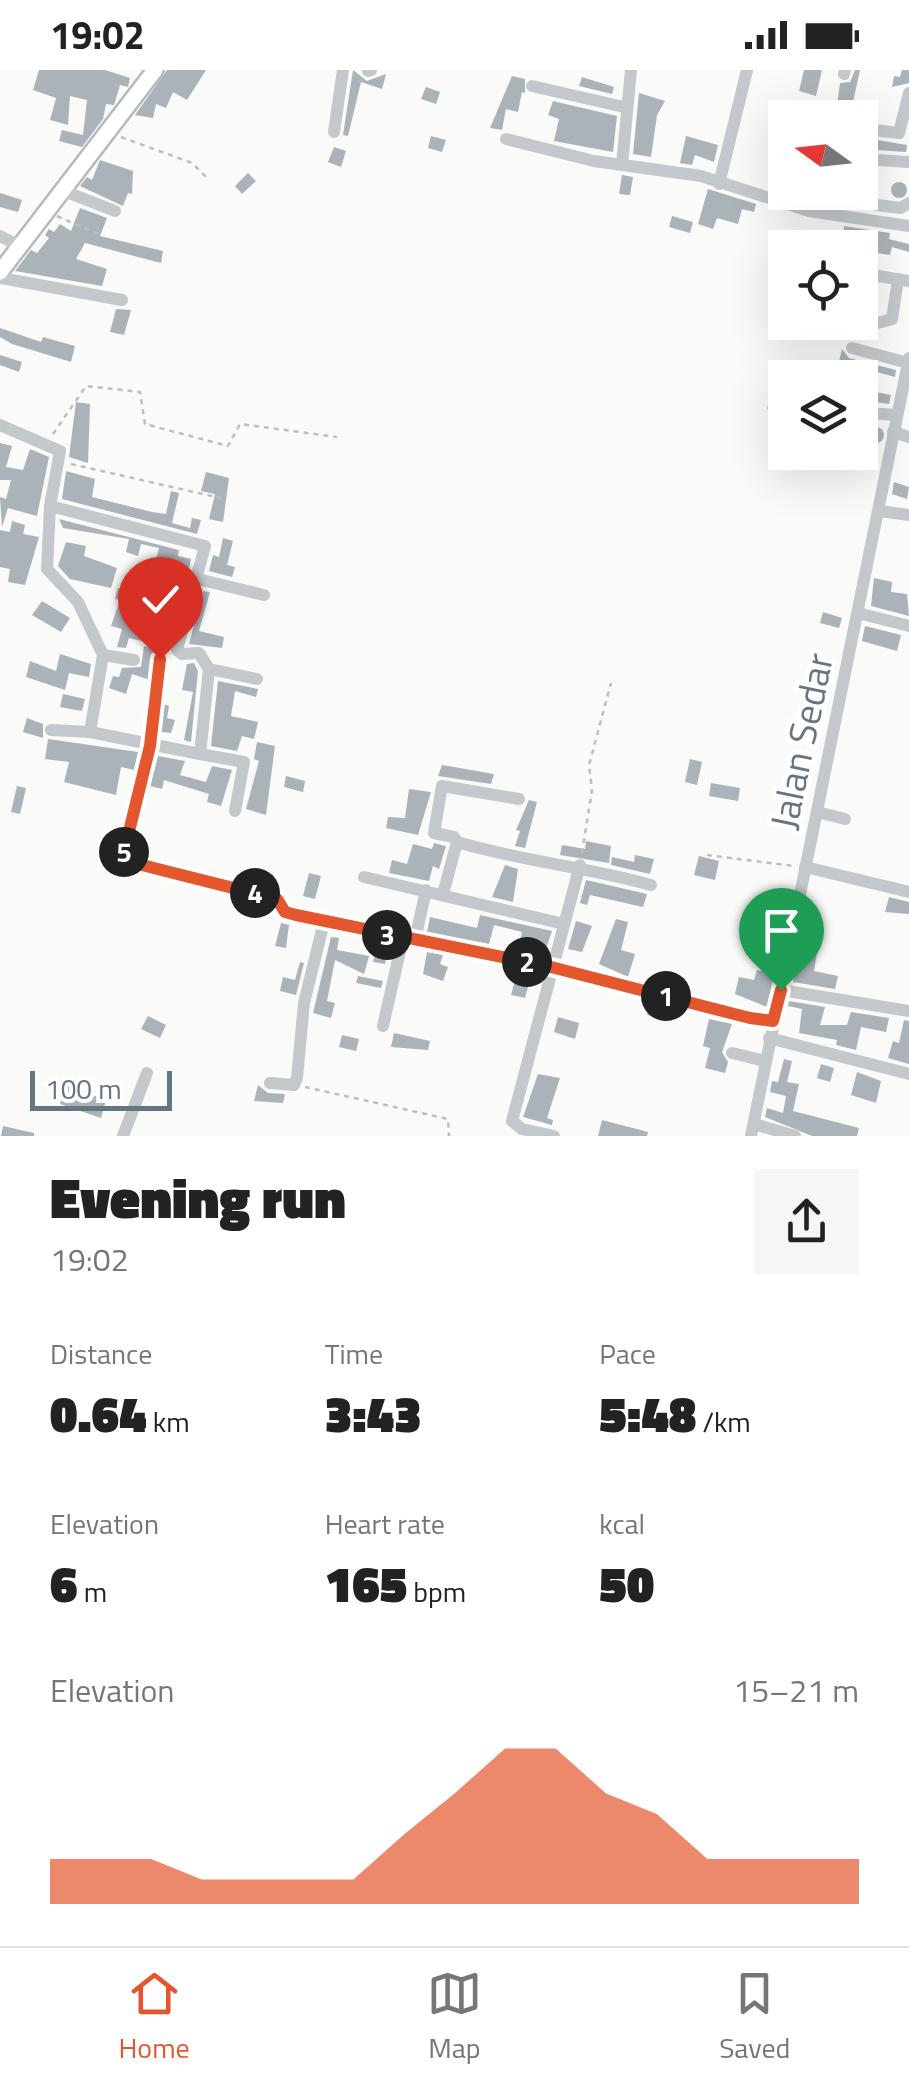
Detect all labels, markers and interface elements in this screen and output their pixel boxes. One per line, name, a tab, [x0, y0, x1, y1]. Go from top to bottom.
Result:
text: 19:02	[50, 6, 145, 64]
north arrow	[768, 100, 878, 210]
map controls	[768, 100, 878, 470]
button: locate	[768, 230, 878, 340]
button: layers	[768, 360, 878, 470]
pin	[118, 557, 203, 660]
icon: check	[133, 572, 188, 627]
street label: Jalan Sedar	[754, 648, 848, 834]
pin: 5	[99, 827, 149, 877]
text: 5	[116, 830, 132, 873]
pin: 4	[230, 868, 280, 918]
text: 4	[247, 871, 263, 914]
pin	[739, 888, 824, 991]
icon: arrive	[754, 903, 809, 958]
pin: 3	[362, 910, 412, 960]
text: 3	[379, 913, 395, 956]
pin: 2	[502, 937, 552, 987]
text: 2	[519, 940, 535, 983]
pin: 1	[641, 971, 691, 1021]
text: 1	[658, 974, 674, 1017]
scale bar	[30, 1066, 172, 1110]
text: 100 m	[45, 1067, 122, 1110]
text: Evening run	[50, 1156, 346, 1239]
button: share	[754, 1169, 859, 1274]
text: 19:02	[50, 1235, 129, 1283]
text: Distance	[50, 1332, 152, 1375]
text: Time	[325, 1332, 383, 1375]
text: Pace	[599, 1332, 656, 1375]
text: 0.64	[50, 1375, 147, 1451]
text: 3:43	[325, 1375, 422, 1451]
text: 5:48	[599, 1375, 696, 1451]
text: km	[147, 1400, 190, 1443]
text: /km	[696, 1400, 751, 1443]
text: Elevation	[50, 1502, 159, 1545]
text: Heart rate	[325, 1502, 445, 1545]
text: kcal	[599, 1502, 645, 1545]
text: 6	[50, 1545, 78, 1621]
text: 165	[325, 1545, 407, 1621]
text: 50	[599, 1545, 654, 1621]
text: m	[78, 1570, 107, 1613]
text: bpm	[407, 1570, 466, 1613]
text: Elevation	[50, 1666, 174, 1714]
text: 15–21 m	[733, 1666, 859, 1714]
tab: Home	[119, 1966, 190, 2069]
tab: Map	[427, 1966, 482, 2069]
tab: Saved	[719, 1966, 790, 2069]

